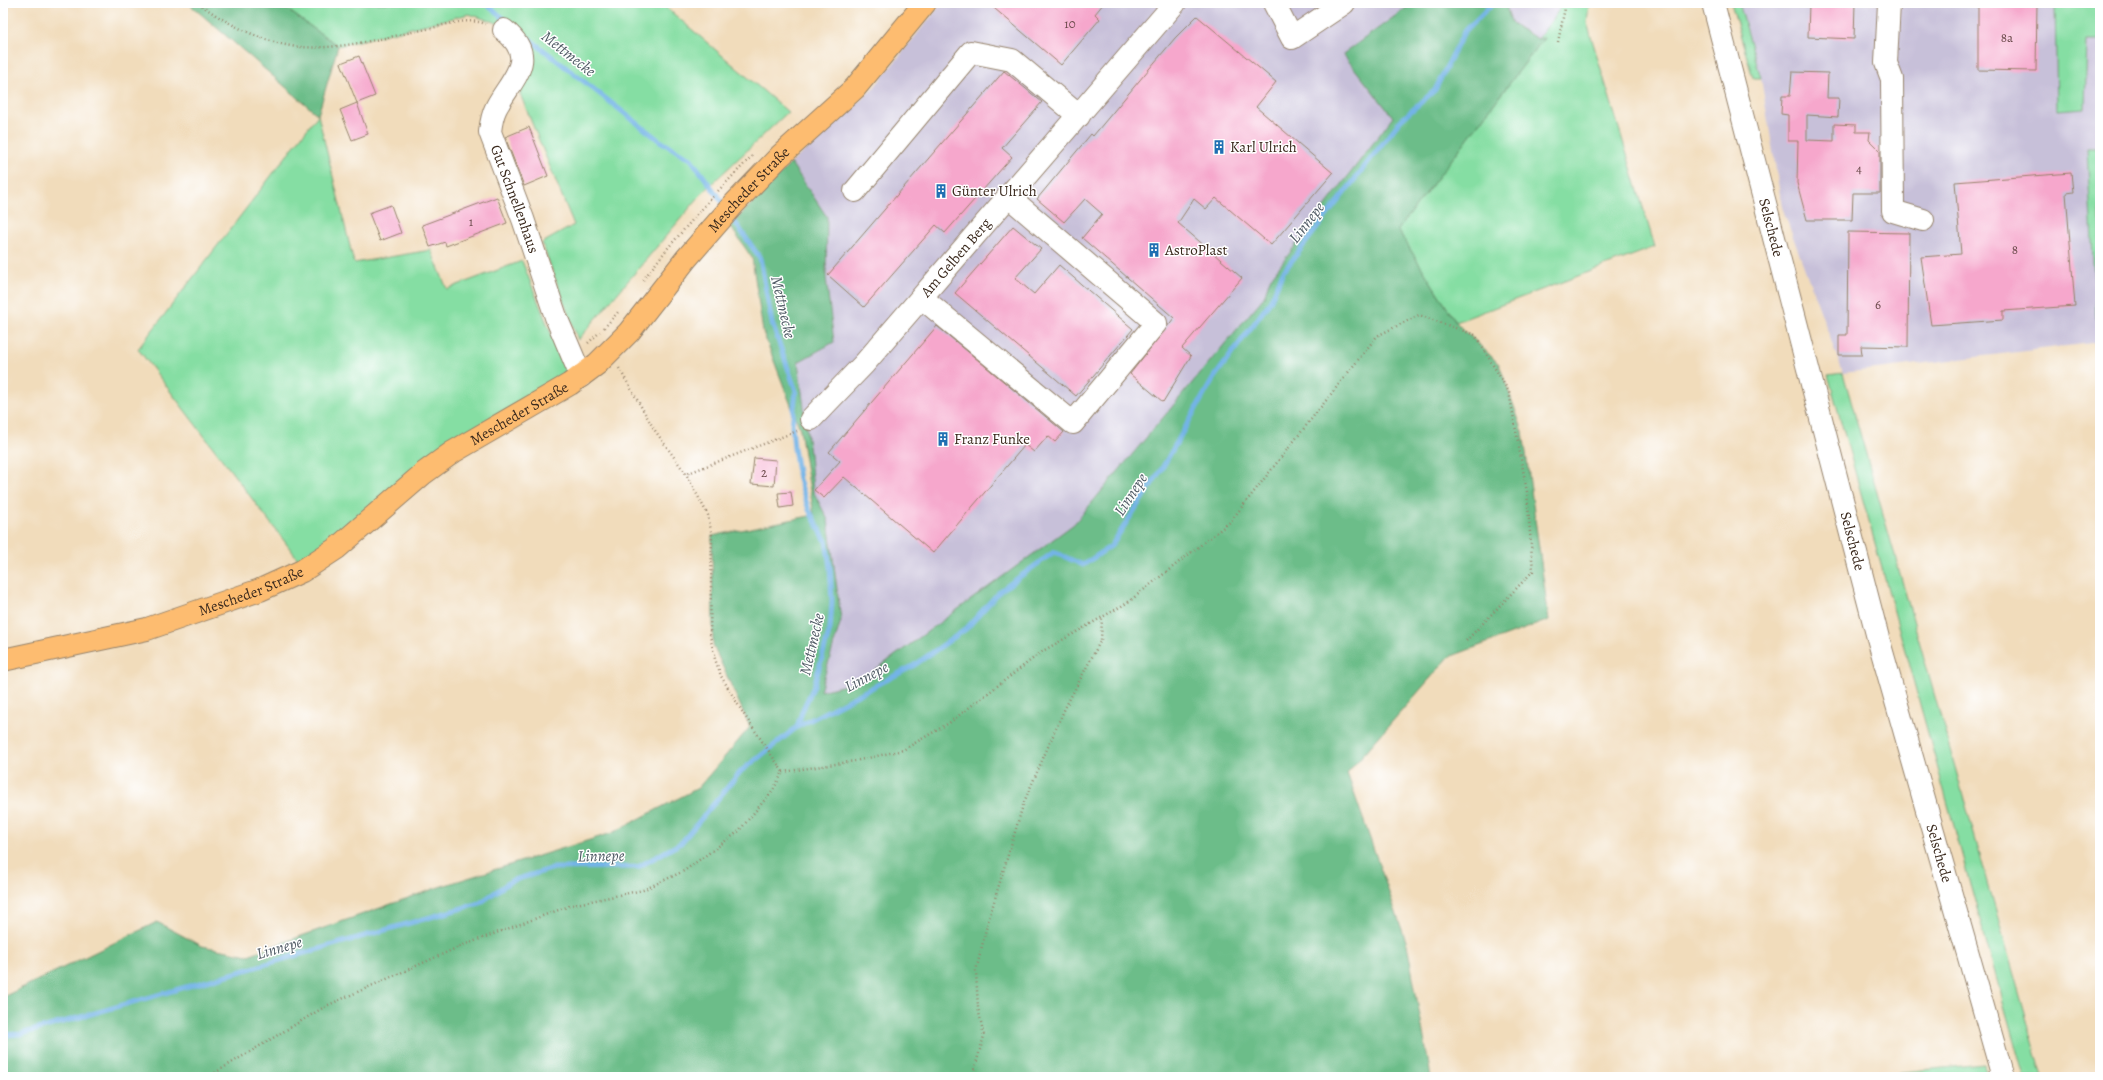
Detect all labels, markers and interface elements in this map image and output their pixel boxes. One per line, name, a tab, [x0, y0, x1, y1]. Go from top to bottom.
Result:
house number: 10	[1064, 15, 1076, 32]
water label: Mettmecke	[537, 26, 600, 82]
house number: 8a	[2001, 29, 2013, 46]
place label: Karl Ulrich	[1230, 137, 1297, 157]
building icon: Karl Ulrich	[1211, 139, 1227, 155]
street label: Gut Schnellenhaus	[486, 142, 544, 256]
street label: Mescheder Straße	[704, 142, 794, 237]
house number: 4	[1856, 160, 1862, 177]
place label: Günter Ulrich	[952, 181, 1037, 201]
building icon: Günter Ulrich	[933, 183, 949, 199]
street label: Selschede	[1754, 196, 1789, 259]
water label: Linnepe	[1284, 197, 1330, 248]
house number: 1	[469, 213, 474, 230]
street label: Am Gelben Berg	[915, 213, 996, 302]
place label: AstroPlast	[1164, 240, 1227, 260]
house number: 8	[2012, 241, 2018, 258]
building icon: AstroPlast	[1146, 242, 1162, 258]
water label: Mettmecke	[765, 274, 801, 341]
house number: 6	[1875, 296, 1881, 313]
street label: Mescheder Straße	[466, 377, 572, 450]
place label: Franz Funke	[954, 429, 1030, 449]
building icon: Franz Funke	[935, 431, 951, 447]
house number: 2	[761, 464, 767, 481]
water label: Linnepe	[1109, 469, 1153, 520]
street label: Selschede	[1836, 510, 1870, 573]
street label: Mescheder Straße	[196, 562, 307, 620]
water label: Mettmecke	[794, 611, 830, 677]
water label: Linnepe	[841, 656, 893, 698]
street label: Selschede	[1921, 822, 1957, 885]
water label: Linnepe	[577, 845, 625, 867]
water label: Linnepe	[254, 931, 305, 965]

